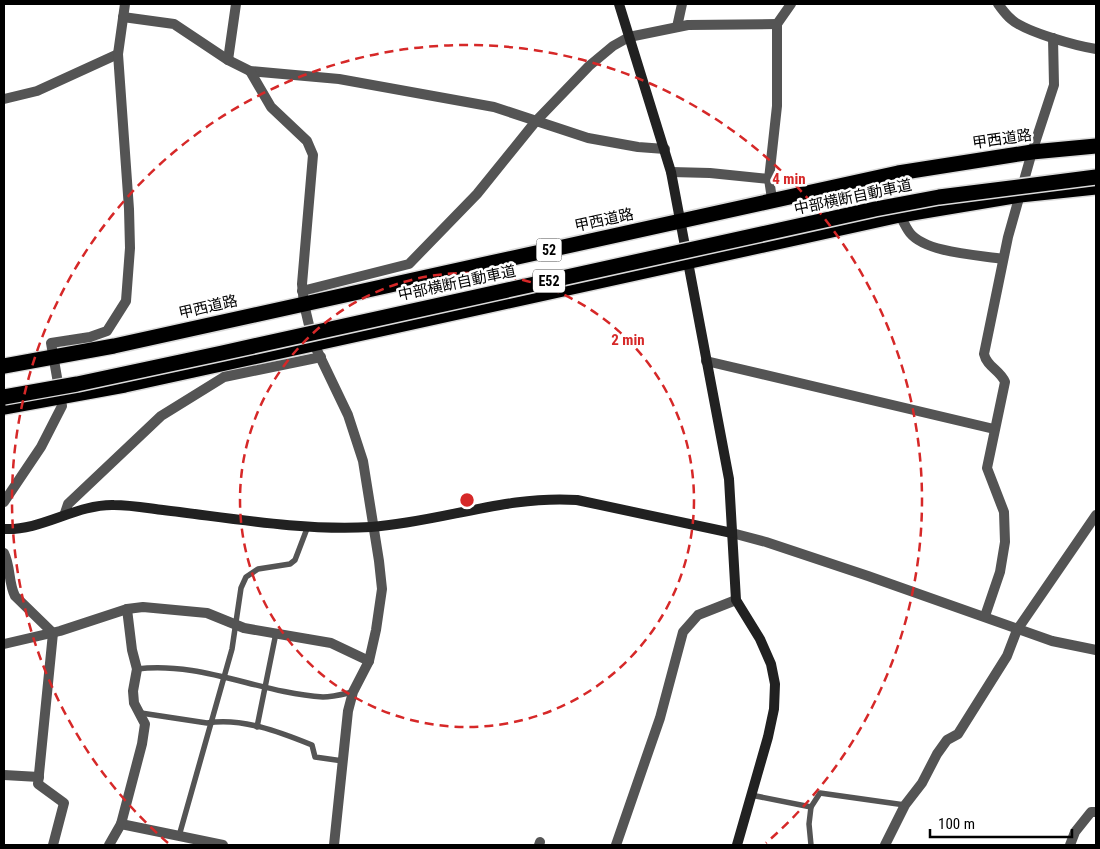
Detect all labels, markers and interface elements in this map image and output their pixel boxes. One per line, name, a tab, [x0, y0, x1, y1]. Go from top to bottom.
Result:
street label: 甲西道路	[971, 126, 1033, 152]
text: 4 min	[772, 170, 806, 188]
street label: 中部横断自動車道	[792, 176, 914, 218]
street label: 甲西道路	[573, 205, 635, 235]
road number: 52	[536, 238, 562, 262]
street label: 中部横断自動車道	[396, 262, 518, 304]
road number: E52	[533, 270, 565, 292]
street label: 甲西道路	[177, 291, 239, 323]
text: 2 min	[611, 331, 645, 349]
centre of rings	[458, 491, 476, 509]
scale bar	[930, 806, 1072, 838]
text: 100 m	[938, 815, 975, 833]

